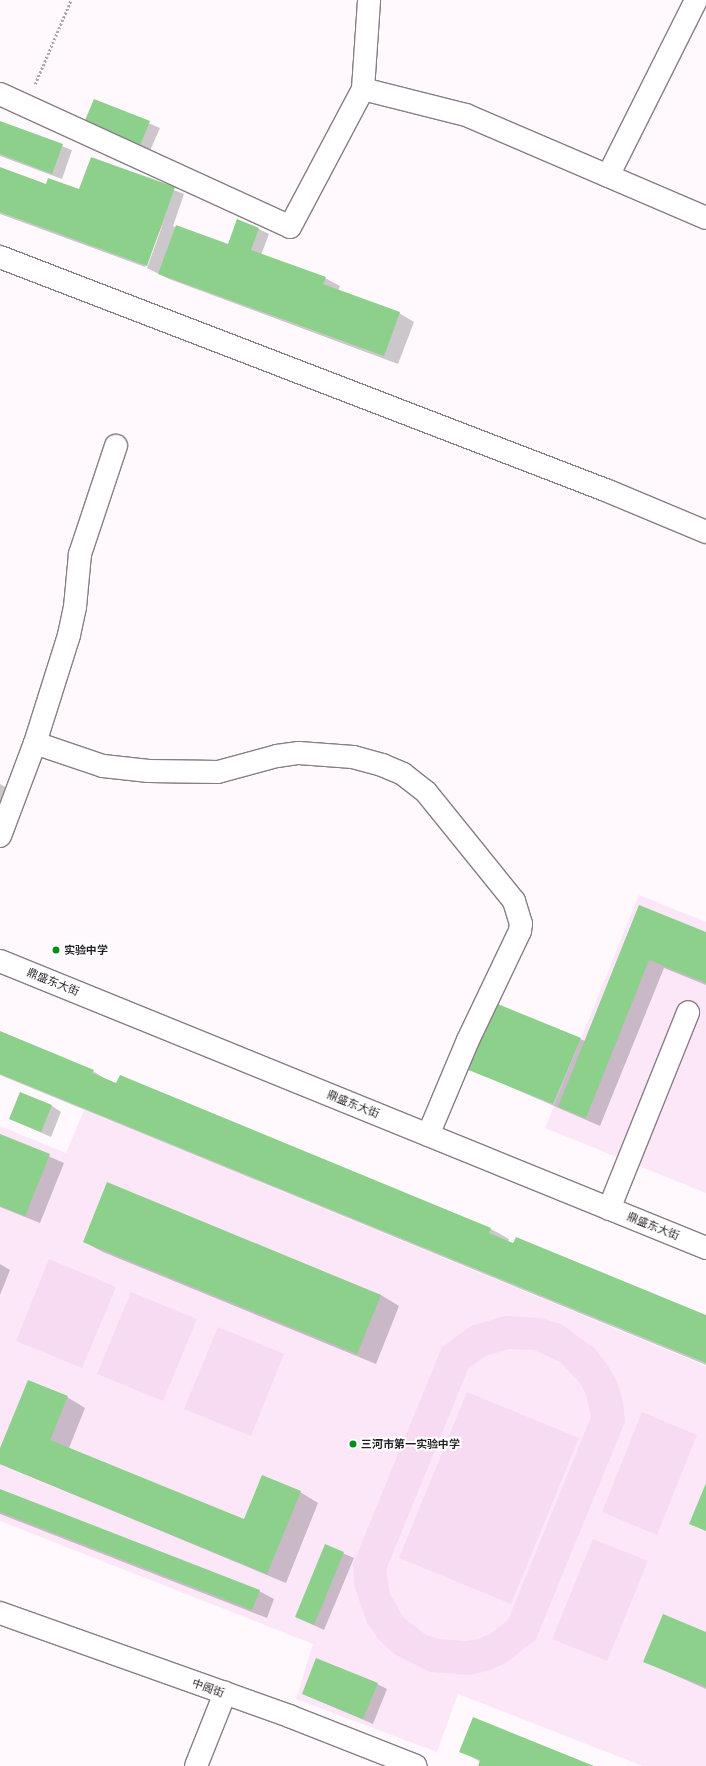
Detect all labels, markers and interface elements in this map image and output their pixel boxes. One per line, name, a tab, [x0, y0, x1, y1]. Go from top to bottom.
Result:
place label: 实验中学	[64, 943, 108, 957]
marker: 实验中学	[51, 945, 61, 955]
street label: 鼎盛东大街	[25, 966, 81, 998]
street label: 鼎盛东大街	[325, 1088, 381, 1120]
street label: 鼎盛东大街	[625, 1210, 681, 1242]
place label: 三河市第一实验中学	[361, 1437, 460, 1451]
marker: 三河市第一实验中学	[348, 1439, 358, 1449]
street label: 中阁街	[190, 1676, 226, 1700]

